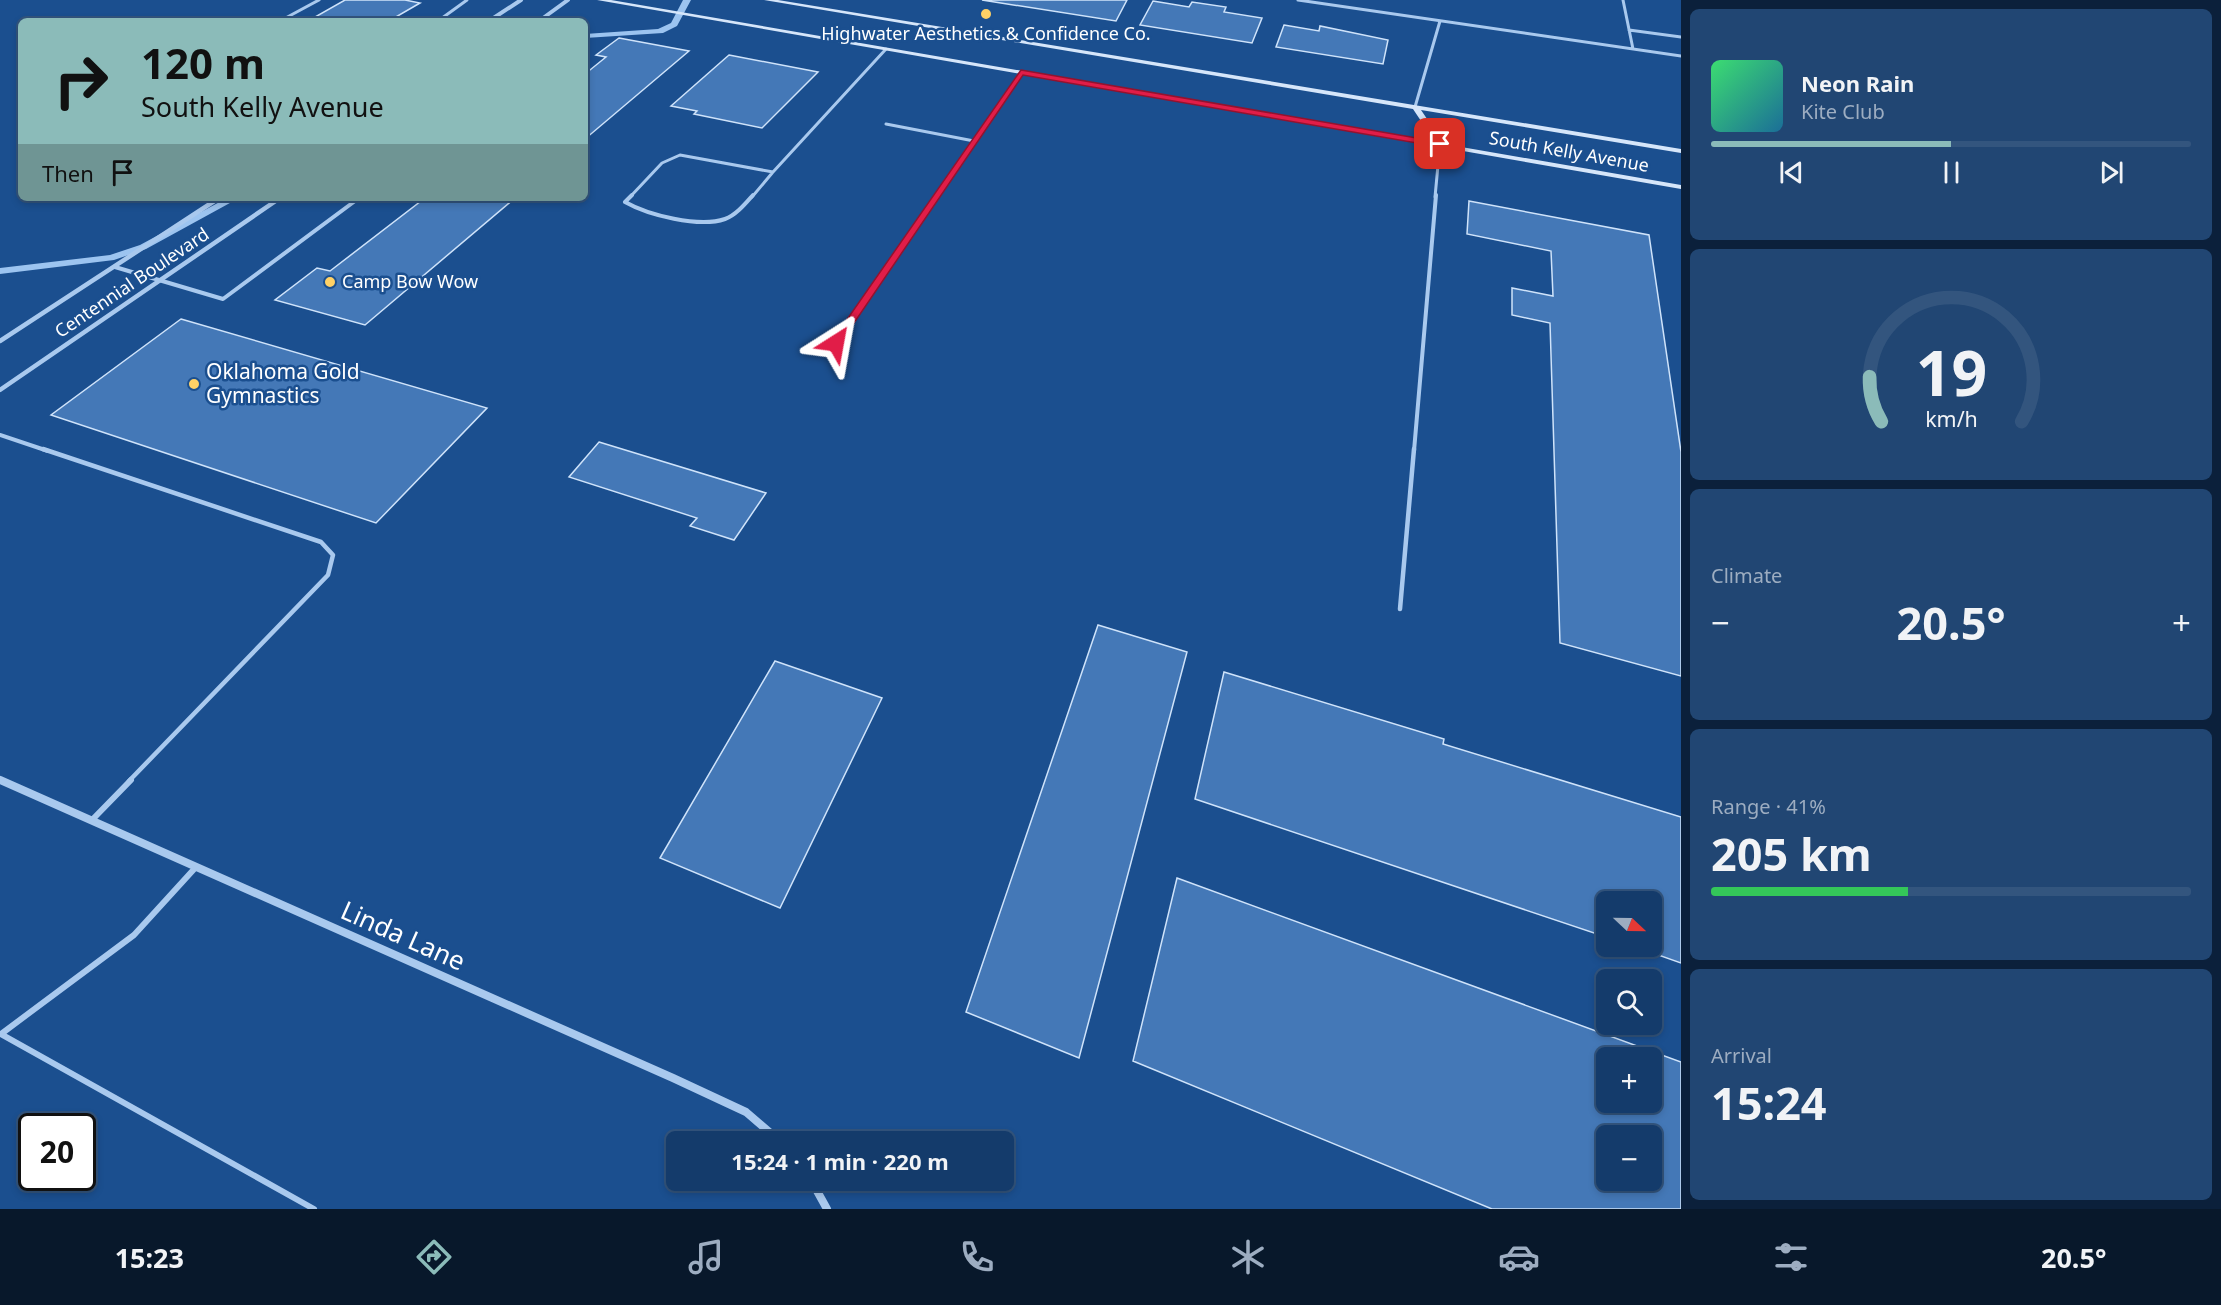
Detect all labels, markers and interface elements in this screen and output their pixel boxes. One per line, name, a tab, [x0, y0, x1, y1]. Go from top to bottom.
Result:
marker: Highwater Aesthetics & Confidence Co.	[979, 7, 993, 21]
place label: Highwater Aesthetics & Confidence Co.	[821, 21, 1151, 45]
text: 120 m	[141, 34, 265, 91]
icon: right	[42, 42, 120, 120]
text: Neon Rain	[1801, 68, 1914, 98]
text: South Kelly Avenue	[141, 88, 384, 125]
text: Kite Club	[1801, 98, 1885, 125]
pin	[1414, 118, 1465, 169]
street label: South Kelly Avenue	[1487, 125, 1651, 177]
icon: arrive	[1423, 127, 1456, 160]
icon: arrive	[106, 156, 139, 189]
icon: previous	[1775, 156, 1808, 189]
icon: pause	[1935, 156, 1968, 189]
icon: next	[2095, 156, 2128, 189]
text: Then	[42, 158, 94, 188]
street label: Centennial Boulevard	[50, 222, 213, 343]
place label: Camp Bow Wow	[342, 269, 478, 293]
marker: Camp Bow Wow	[323, 275, 337, 289]
position arrow	[804, 311, 868, 375]
text: 19	[1915, 329, 1987, 414]
place label: Oklahoma Gold Gymnastics	[206, 357, 360, 409]
marker: Oklahoma Gold Gymnastics	[187, 377, 201, 391]
text: km/h	[1925, 404, 1977, 433]
text: Climate	[1711, 562, 1782, 589]
text: 20.5°	[1897, 592, 2005, 653]
text: −	[1711, 600, 1730, 645]
text: +	[2172, 600, 2191, 645]
text: Range · 41%	[1711, 793, 1826, 820]
text: 205 km	[1711, 823, 1872, 884]
north arrow	[1596, 891, 1662, 957]
map controls	[1596, 891, 1662, 1191]
street label: Linda Lane	[335, 892, 471, 979]
button: search	[1596, 969, 1662, 1035]
text: Arrival	[1711, 1042, 1772, 1069]
button: +	[1596, 1047, 1662, 1113]
text: 15:24	[1711, 1072, 1827, 1133]
speed limit sign: 20	[18, 1113, 96, 1191]
button: −	[1596, 1125, 1662, 1191]
text: 15:24 · 1 min · 220 m	[731, 1146, 949, 1176]
icon: directions	[413, 1236, 455, 1278]
icon: music	[685, 1236, 727, 1278]
icon: phone	[956, 1236, 998, 1278]
icon: climate	[1227, 1236, 1269, 1278]
icon: car	[1498, 1236, 1540, 1278]
icon: filters	[1770, 1236, 1812, 1278]
text: 15:23	[115, 1239, 184, 1276]
text: 20.5°	[2041, 1239, 2106, 1276]

